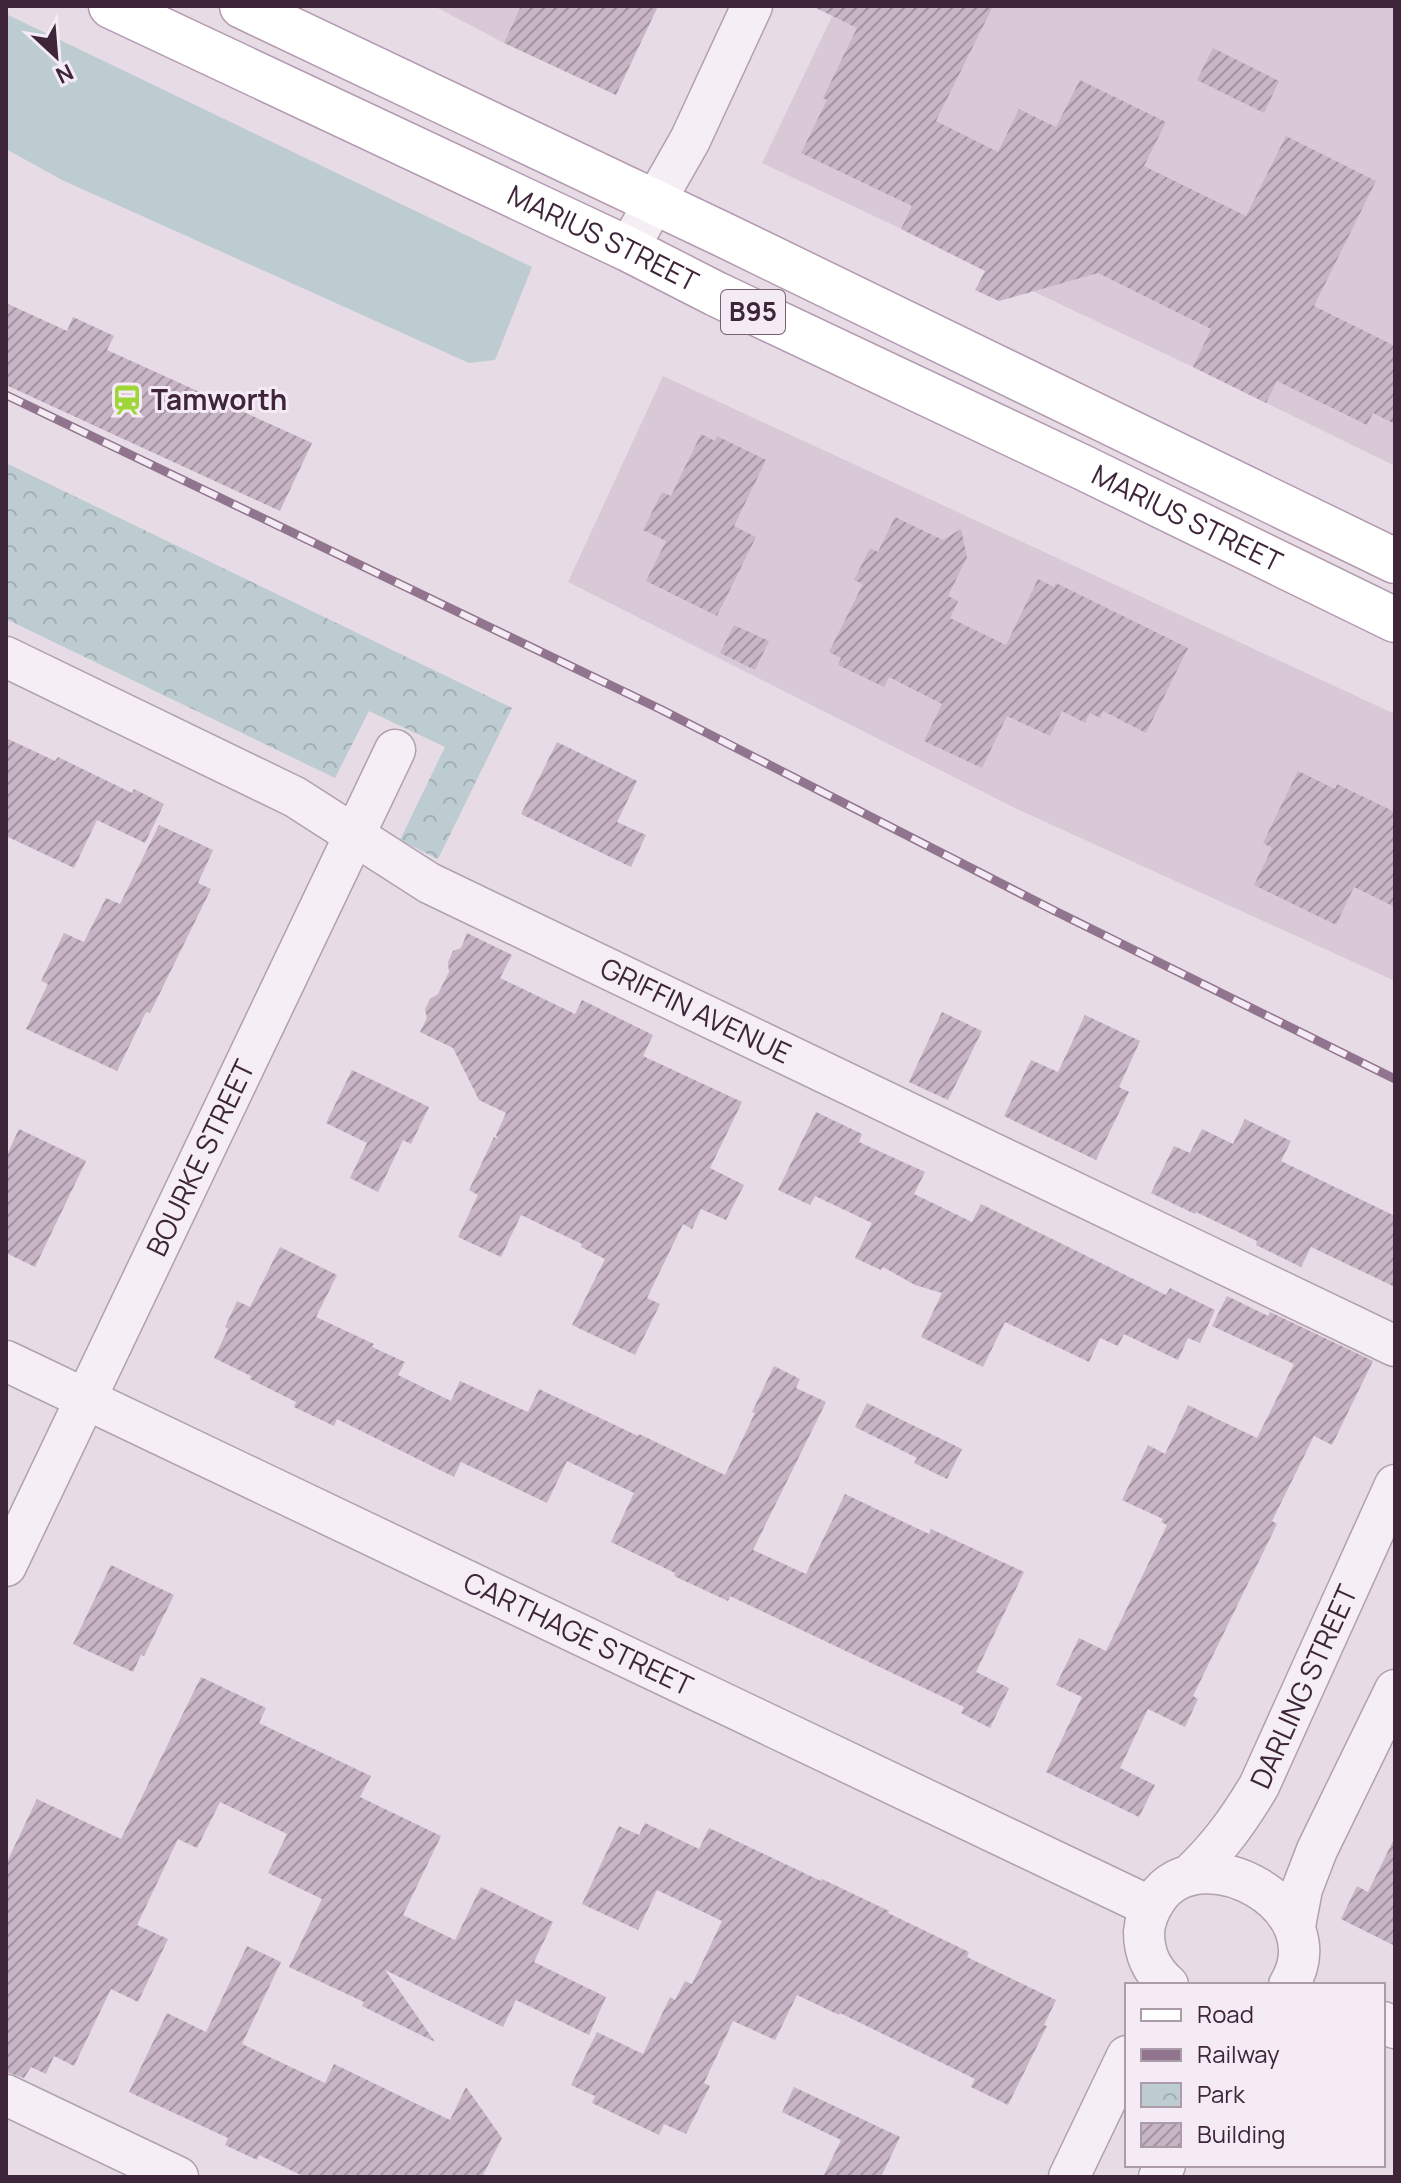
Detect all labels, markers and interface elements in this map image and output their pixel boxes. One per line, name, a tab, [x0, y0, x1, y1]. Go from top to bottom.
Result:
north arrow	[16, 16, 96, 96]
text: N	[51, 57, 78, 91]
street label: MARIUS STREET	[502, 175, 705, 300]
road number: B95	[721, 290, 785, 334]
place label: Tamworth	[151, 380, 287, 418]
station icon: Tamworth	[110, 383, 144, 417]
street label: MARIUS STREET	[1086, 455, 1289, 580]
street label: GRIFFIN AVENUE	[595, 948, 798, 1072]
street label: BOURKE STREET	[137, 1053, 263, 1262]
street label: CARTHAGE STREET	[458, 1562, 700, 1704]
street label: DARLING STREET	[1241, 1578, 1366, 1794]
legend	[1125, 1983, 1385, 2167]
text: Road	[1197, 1997, 1254, 2030]
text: Railway	[1197, 2037, 1280, 2070]
text: Park	[1197, 2077, 1246, 2110]
text: Building	[1197, 2117, 1285, 2150]

